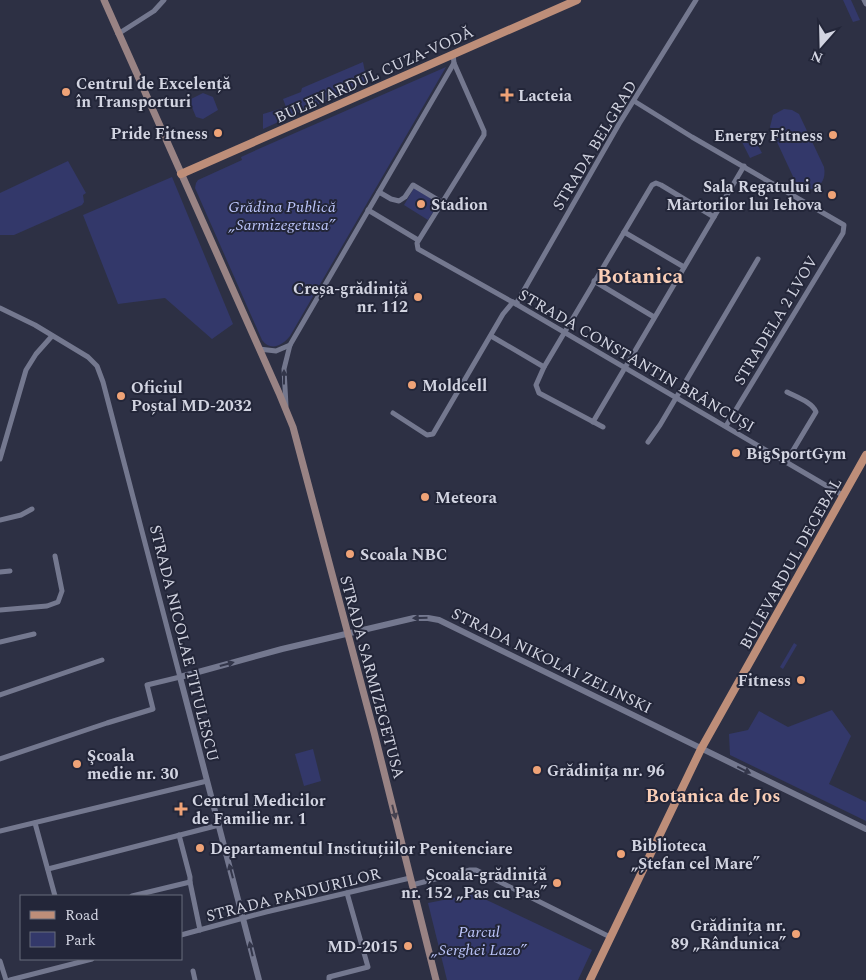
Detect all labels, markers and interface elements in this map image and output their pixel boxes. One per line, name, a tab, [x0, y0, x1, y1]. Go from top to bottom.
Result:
street label: BULEVARDUL CUZA-VODĂ	[271, 20, 478, 130]
north arrow	[796, 20, 846, 70]
text: N	[808, 45, 826, 69]
place label: Centrul de Excelență în Transporturi	[76, 72, 231, 114]
street label: STRADA BELGRAD	[546, 76, 643, 215]
place label: Lacteia	[518, 84, 573, 108]
marker: Centrul de Excelență în Transporturi	[60, 86, 72, 98]
marker: Lacteia	[500, 88, 514, 102]
place label: Pride Fitness	[110, 122, 208, 146]
place label: Energy Fitness	[714, 124, 823, 148]
marker: Pride Fitness	[212, 127, 224, 139]
marker: Energy Fitness	[827, 129, 839, 141]
place label: Sala Regatului a Martorilor lui Iehova	[666, 175, 823, 217]
marker: Sala Regatului a Martorilor lui Iehova	[826, 189, 838, 201]
place label: Stadion	[431, 193, 488, 217]
park label: Grădina Publică „Sarmizegetusa”	[228, 195, 336, 237]
marker: Stadion	[415, 198, 427, 210]
street label: STRADELA 2 LVOV	[728, 251, 824, 390]
district label: Botanica	[597, 261, 683, 293]
place label: Creșa-grădiniță nr. 112	[293, 277, 409, 319]
street label: STRADA CONSTANTIN BRÂNCUȘI	[514, 283, 759, 439]
marker: Creșa-grădiniță nr. 112	[412, 291, 424, 303]
one-way arrow	[280, 369, 288, 385]
place label: Moldcell	[422, 374, 487, 398]
place label: Oficiul Poștal MD-2032	[131, 376, 252, 418]
marker: Moldcell	[406, 379, 418, 391]
marker: Oficiul Poștal MD-2032	[115, 390, 127, 402]
place label: BigSportGym	[746, 442, 847, 466]
marker: BigSportGym	[730, 447, 742, 459]
street label: BULEVARDUL DECEBAL	[734, 473, 848, 654]
place label: Meteora	[435, 486, 498, 510]
marker: Meteora	[419, 491, 431, 503]
street label: STRADA NICOLAE TITULESCU	[143, 522, 225, 764]
place label: Scoala NBC	[360, 543, 447, 567]
marker: Scoala NBC	[344, 548, 356, 560]
street label: STRADA SARMIZEGETUSA	[333, 573, 411, 782]
street label: STRADA NIKOLAI ZELINSKI	[447, 602, 656, 720]
one-way arrow	[411, 614, 427, 622]
one-way arrow	[220, 659, 235, 667]
place label: Fitness	[738, 669, 791, 693]
marker: Fitness	[795, 674, 807, 686]
place label: Şcoala medie nr. 30	[87, 744, 178, 786]
marker: Şcoala medie nr. 30	[71, 758, 83, 770]
place label: Grădinița nr. 96	[547, 759, 665, 783]
marker: Grădinița nr. 96	[531, 764, 543, 776]
one-way arrow	[737, 766, 752, 774]
district label: Botanica de Jos	[646, 782, 780, 811]
place label: Centrul Medicilor de Familie nr. 1	[192, 789, 326, 831]
marker: Centrul Medicilor de Familie nr. 1	[174, 802, 188, 816]
one-way arrow	[390, 804, 398, 819]
place label: Biblioteca „Ștefan cel Mare”	[631, 834, 760, 876]
place label: Departamentul Instituțiilor Penitenciare	[210, 837, 513, 861]
marker: Departamentul Instituțiilor Penitenciare	[194, 842, 206, 854]
marker: Biblioteca „Ștefan cel Mare”	[615, 848, 627, 860]
street label: STRADA PANDURILOR	[204, 862, 383, 928]
one-way arrow	[227, 863, 235, 878]
place label: Școala-grădiniță nr. 152 „Pas cu Pas”	[401, 863, 548, 905]
marker: Școala-grădiniță nr. 152 „Pas cu Pas”	[551, 877, 563, 889]
legend	[20, 895, 182, 960]
text: Road	[65, 904, 99, 927]
place label: Grădinița nr. 89 „Rândunica”	[671, 914, 786, 956]
park label: Parcul „Serghei Lazo”	[430, 920, 528, 962]
marker: Grădinița nr. 89 „Rândunica”	[790, 928, 802, 940]
text: Park	[65, 929, 96, 952]
place label: MD-2015	[327, 935, 398, 959]
marker: MD-2015	[402, 940, 414, 952]
one-way arrow	[247, 942, 255, 957]

